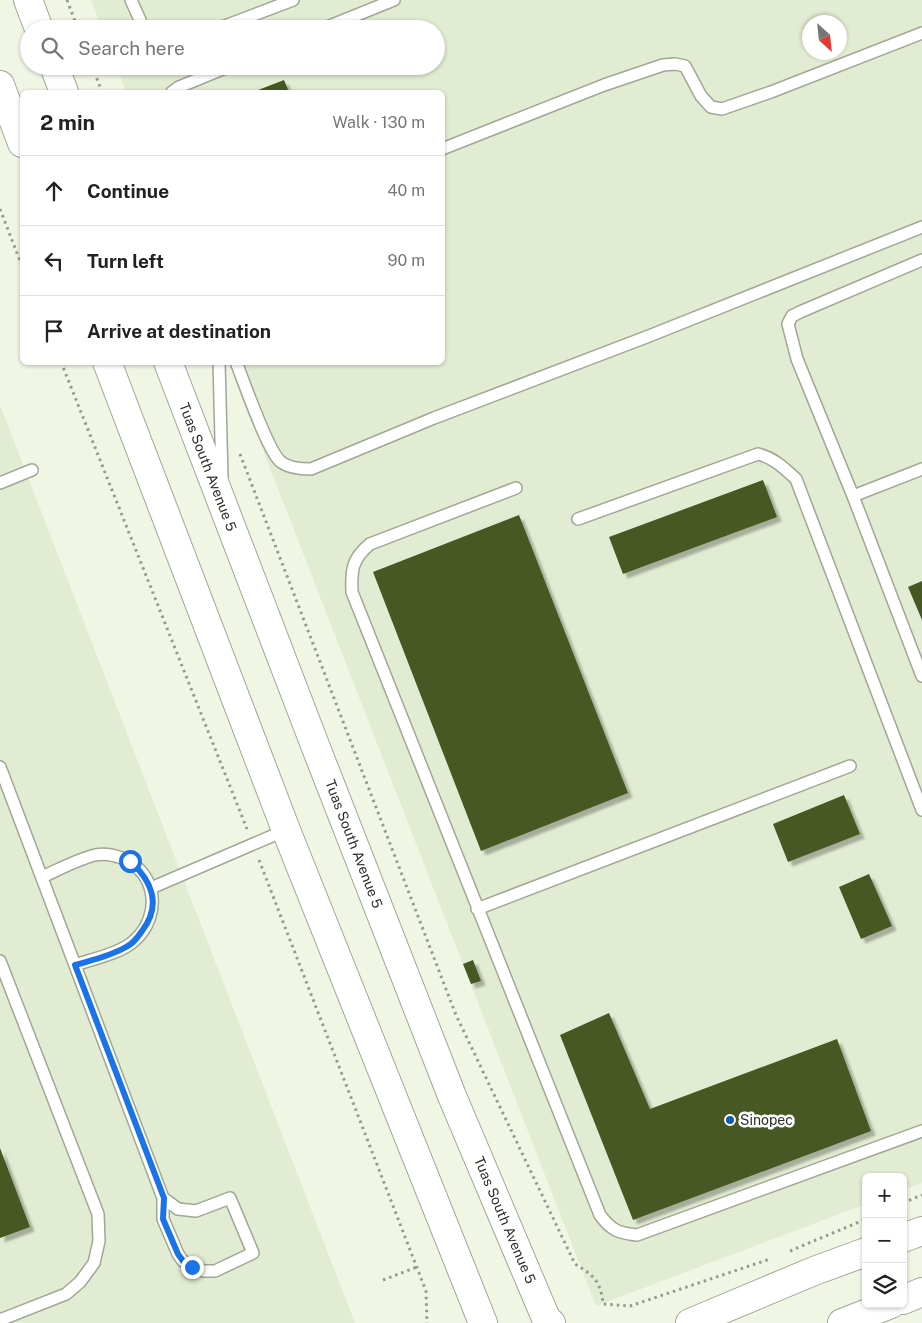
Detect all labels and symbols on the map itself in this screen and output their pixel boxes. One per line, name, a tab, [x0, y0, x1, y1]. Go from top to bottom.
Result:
north arrow	[802, 15, 847, 60]
street label: Tuas South Avenue 5	[176, 400, 240, 534]
street label: Tuas South Avenue 5	[322, 777, 386, 911]
route start	[119, 850, 142, 873]
place label: Sinopec	[740, 1112, 793, 1128]
marker: Sinopec	[724, 1114, 736, 1126]
street label: Tuas South Avenue 5	[471, 1154, 539, 1286]
route end	[181, 1256, 204, 1279]

